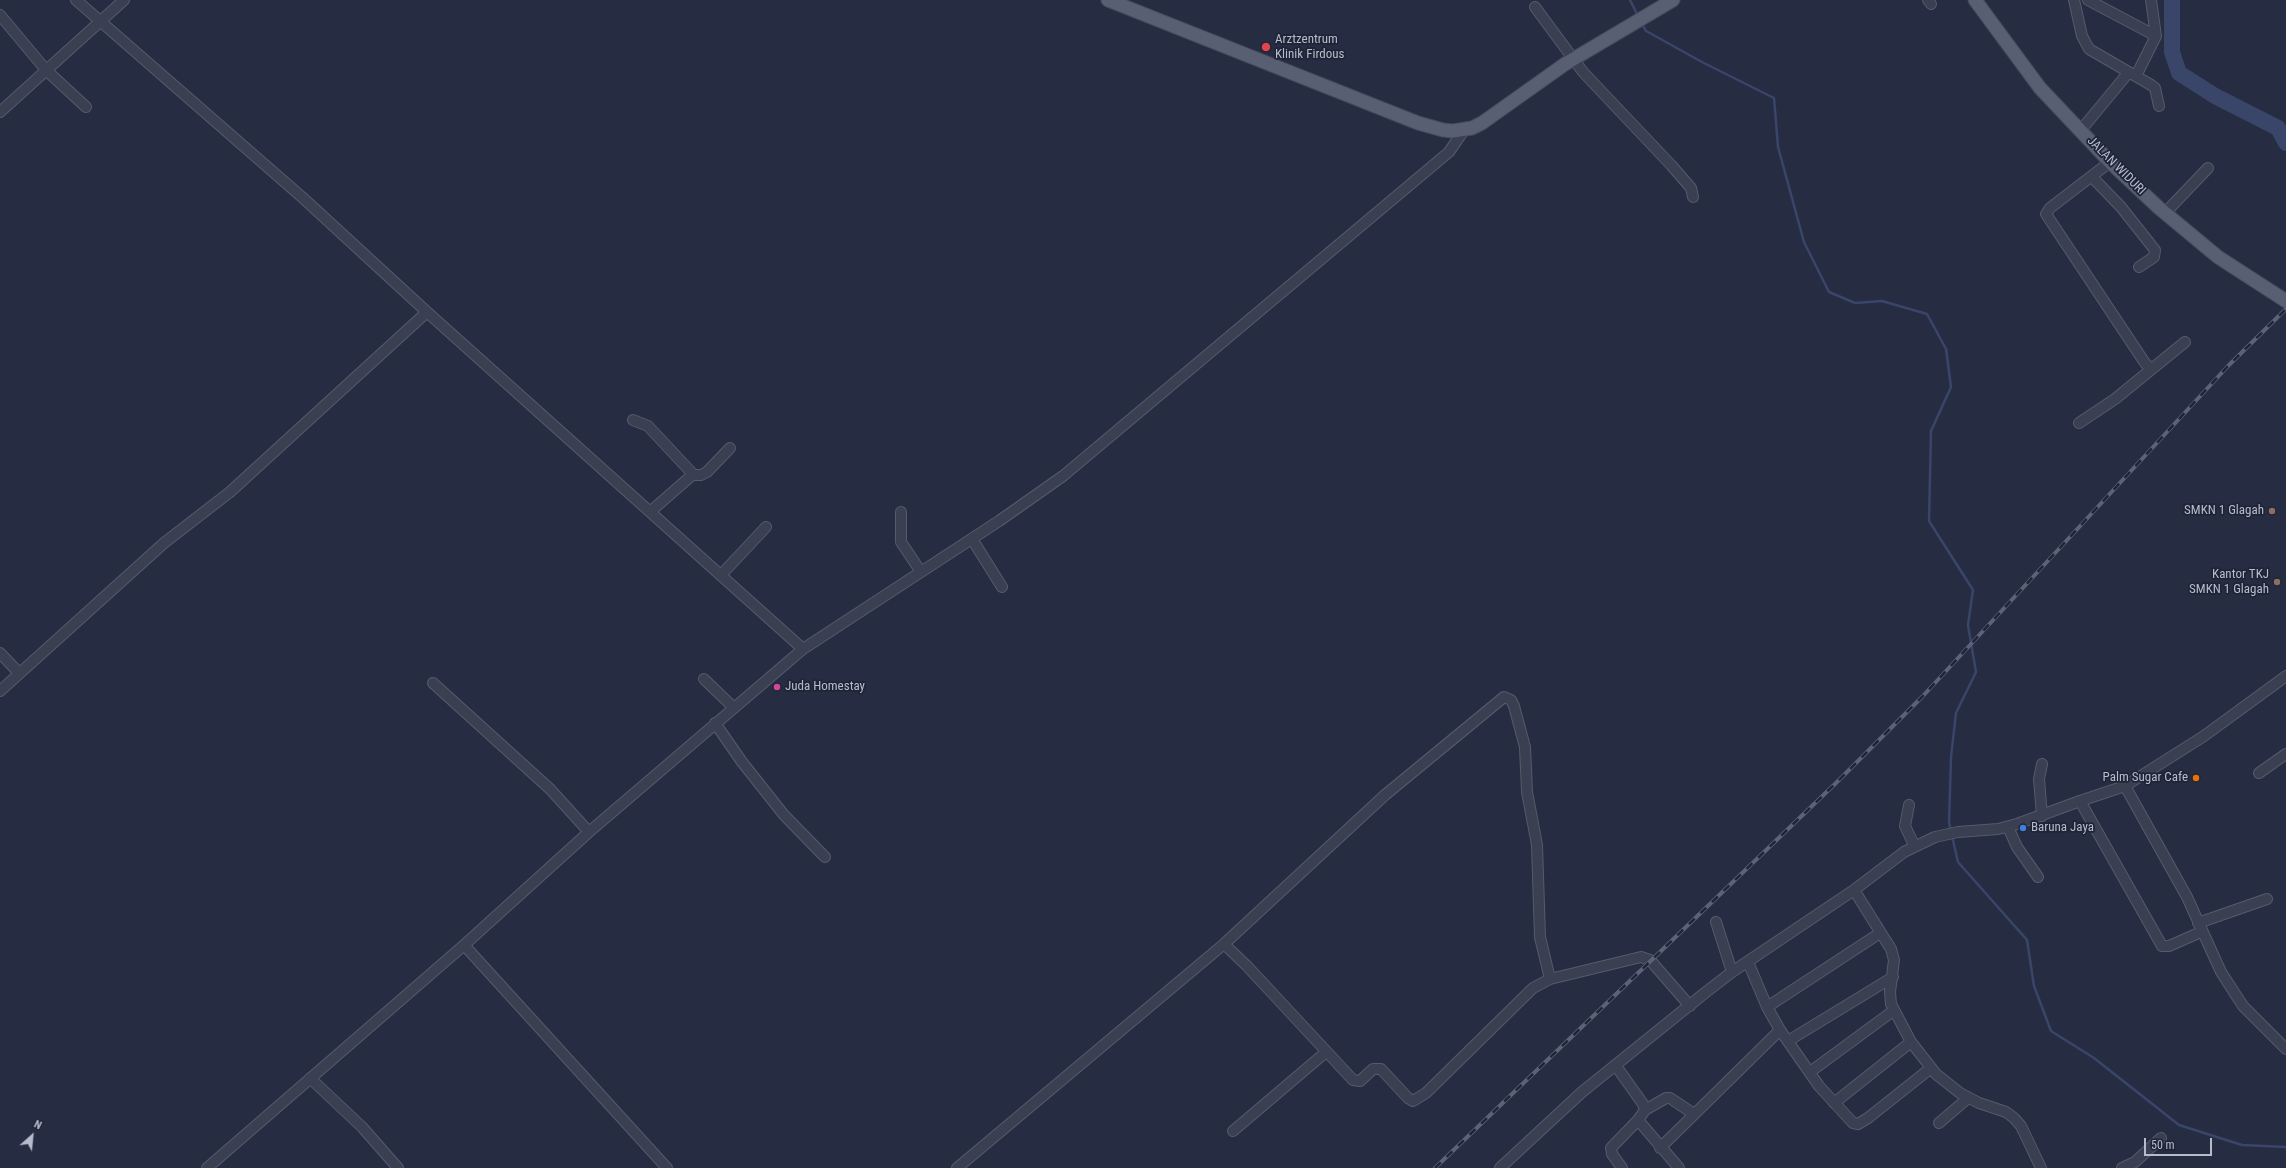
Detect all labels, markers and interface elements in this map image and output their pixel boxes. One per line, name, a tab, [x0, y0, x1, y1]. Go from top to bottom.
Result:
place label: Arztzentrum Klinik Firdous	[1275, 32, 1344, 63]
marker: Arztzentrum Klinik Firdous	[1260, 41, 1272, 53]
street label: JALAN WIDURI	[2083, 133, 2149, 199]
place label: SMKN 1 Glagah	[2184, 503, 2264, 519]
marker: SMKN 1 Glagah	[2267, 506, 2277, 516]
place label: Kantor TKJ SMKN 1 Glagah	[2189, 567, 2269, 598]
marker: Kantor TKJ SMKN 1 Glagah	[2272, 577, 2282, 587]
place label: Juda Homestay	[785, 679, 865, 695]
marker: Juda Homestay	[772, 682, 782, 692]
place label: Palm Sugar Cafe	[2103, 770, 2188, 786]
marker: Palm Sugar Cafe	[2191, 773, 2201, 783]
place label: Baruna Jaya	[2031, 820, 2094, 836]
marker: Baruna Jaya	[2018, 823, 2028, 833]
north arrow	[12, 1116, 52, 1156]
text: N	[32, 1118, 44, 1132]
scale bar	[2146, 1130, 2214, 1156]
text: 50 m	[2151, 1138, 2175, 1152]

